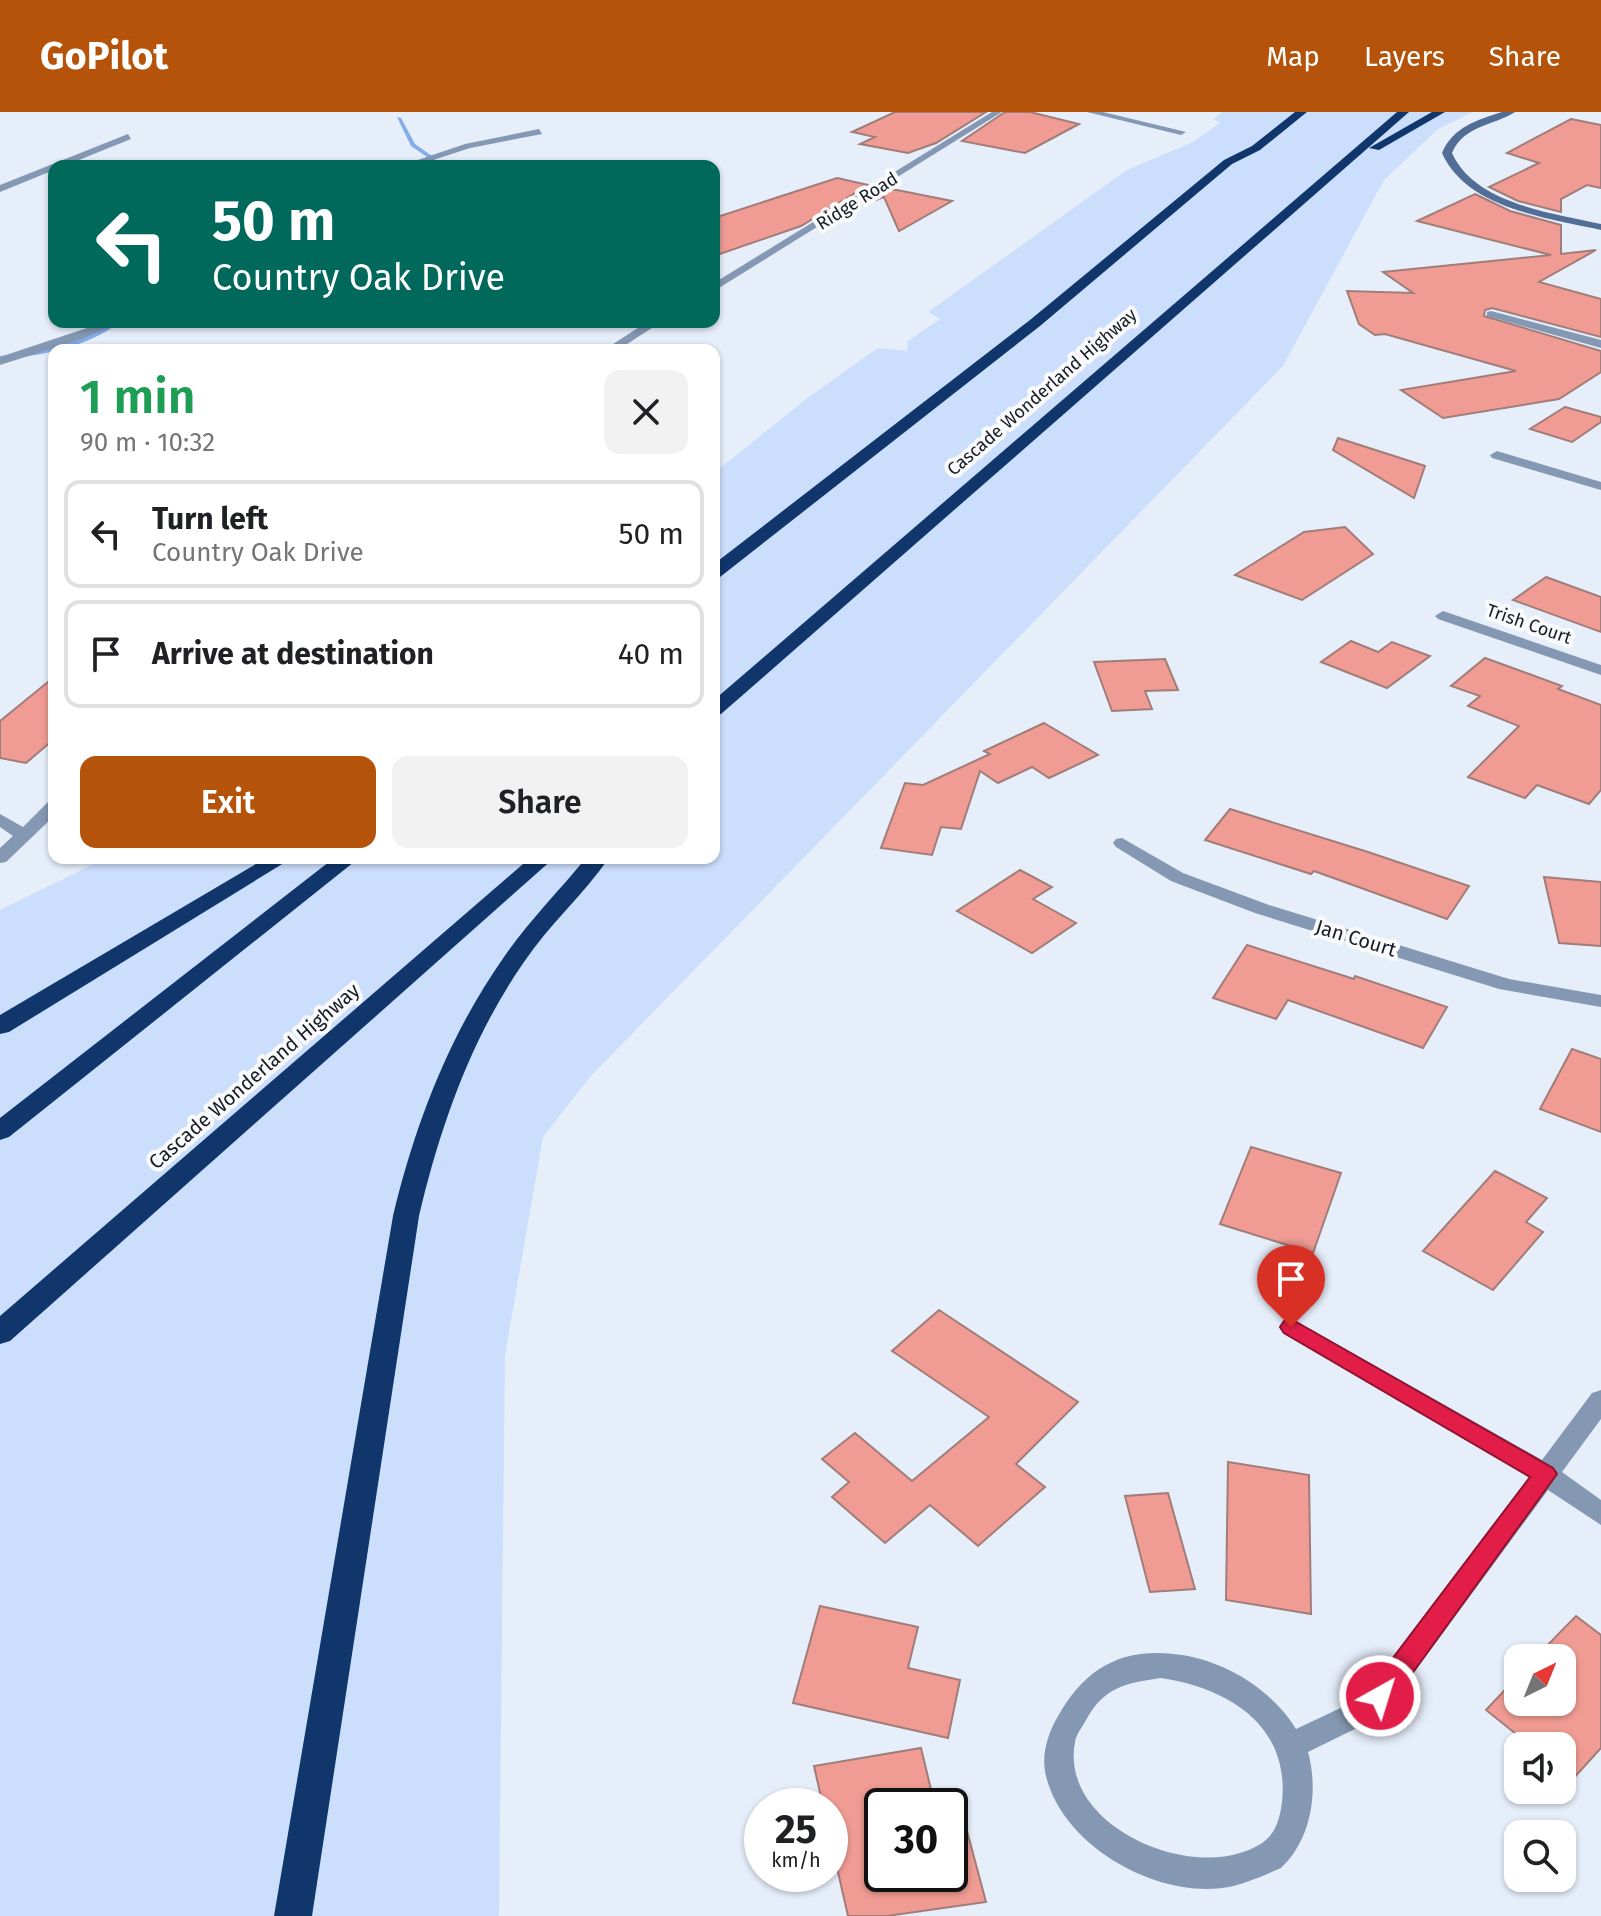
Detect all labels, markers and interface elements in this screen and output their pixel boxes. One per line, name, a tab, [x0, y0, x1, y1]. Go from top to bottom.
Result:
text: GoPilot	[40, 33, 168, 79]
text: Map	[1266, 40, 1320, 73]
text: Layers	[1364, 40, 1445, 73]
text: Share	[1489, 40, 1561, 73]
street label: Ridge Road	[812, 167, 902, 235]
text: 50 m	[212, 188, 335, 255]
icon: left	[80, 192, 184, 296]
text: Country Oak Drive	[212, 256, 505, 300]
street label: Cascade Wonderland Highway	[943, 304, 1141, 480]
text: 1 min	[80, 368, 196, 426]
button: close	[604, 370, 688, 454]
text: 90 m · 10:32	[80, 427, 215, 458]
text: Turn left	[152, 501, 268, 537]
icon: left	[84, 512, 128, 556]
text: 50 m	[619, 516, 684, 552]
text: Country Oak Drive	[152, 537, 364, 568]
street label: Trish Court	[1483, 599, 1575, 649]
icon: arrive	[84, 632, 128, 676]
text: Arrive at destination	[152, 636, 434, 672]
text: 40 m	[618, 636, 684, 672]
button: Exit	[80, 756, 376, 848]
button: Share	[392, 756, 688, 848]
street label: Jan Court	[1313, 914, 1400, 962]
street label: Cascade Wonderland Highway	[144, 978, 364, 1174]
pin	[1257, 1245, 1325, 1327]
icon: arrive	[1269, 1257, 1313, 1301]
north arrow	[1504, 1644, 1576, 1716]
map controls	[1504, 1644, 1576, 1892]
position arrow	[1338, 1654, 1422, 1738]
button: sound	[1504, 1732, 1576, 1804]
speed limit sign: 30	[864, 1788, 968, 1892]
text: 25	[775, 1806, 817, 1854]
button: search	[1504, 1820, 1576, 1892]
text: km/h	[771, 1848, 821, 1872]

